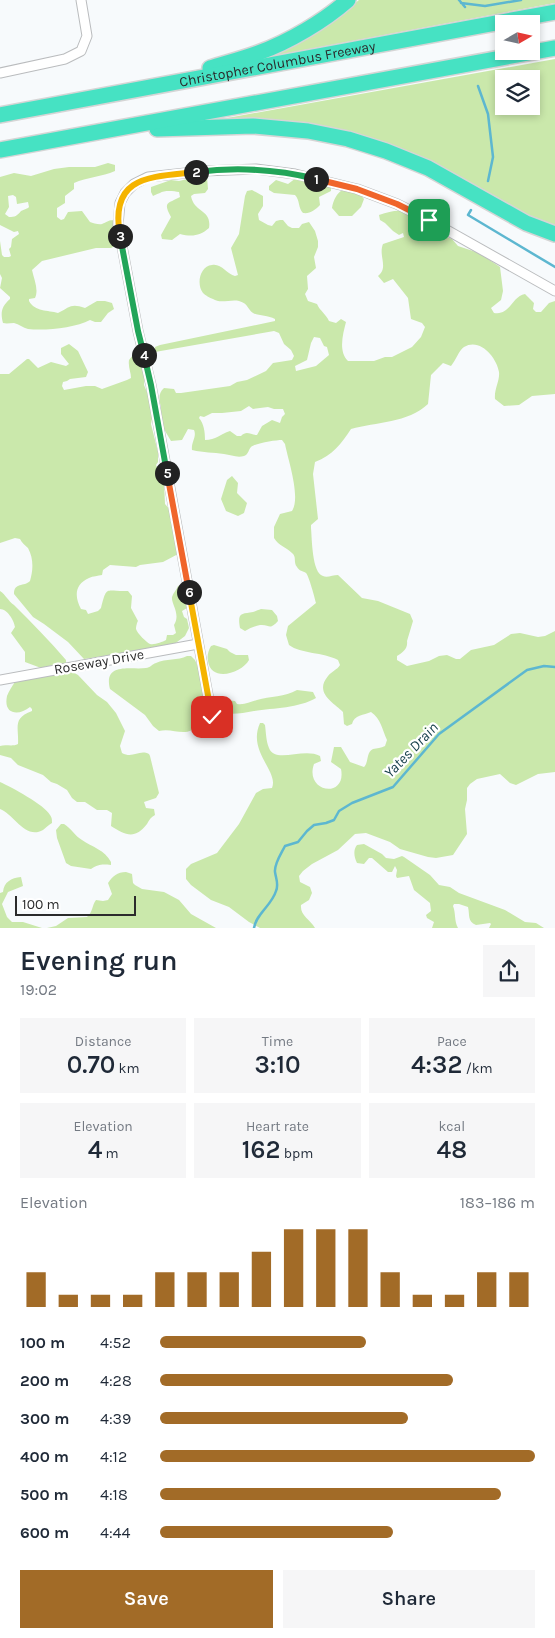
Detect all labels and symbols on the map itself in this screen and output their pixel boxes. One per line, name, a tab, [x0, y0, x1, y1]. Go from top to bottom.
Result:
north arrow	[495, 15, 540, 60]
street label: Christopher Columbus Freeway	[178, 37, 377, 90]
pin: 2	[184, 160, 208, 184]
pin: 1	[304, 166, 328, 192]
pin	[408, 199, 450, 241]
pin: 3	[108, 224, 132, 248]
pin: 4	[132, 342, 156, 368]
pin: 5	[154, 460, 180, 486]
pin: 6	[176, 580, 202, 604]
street label: Roseway Drive	[53, 646, 145, 678]
pin	[191, 696, 233, 738]
water label: Yates Drain	[380, 718, 442, 782]
scale bar	[15, 893, 136, 916]

